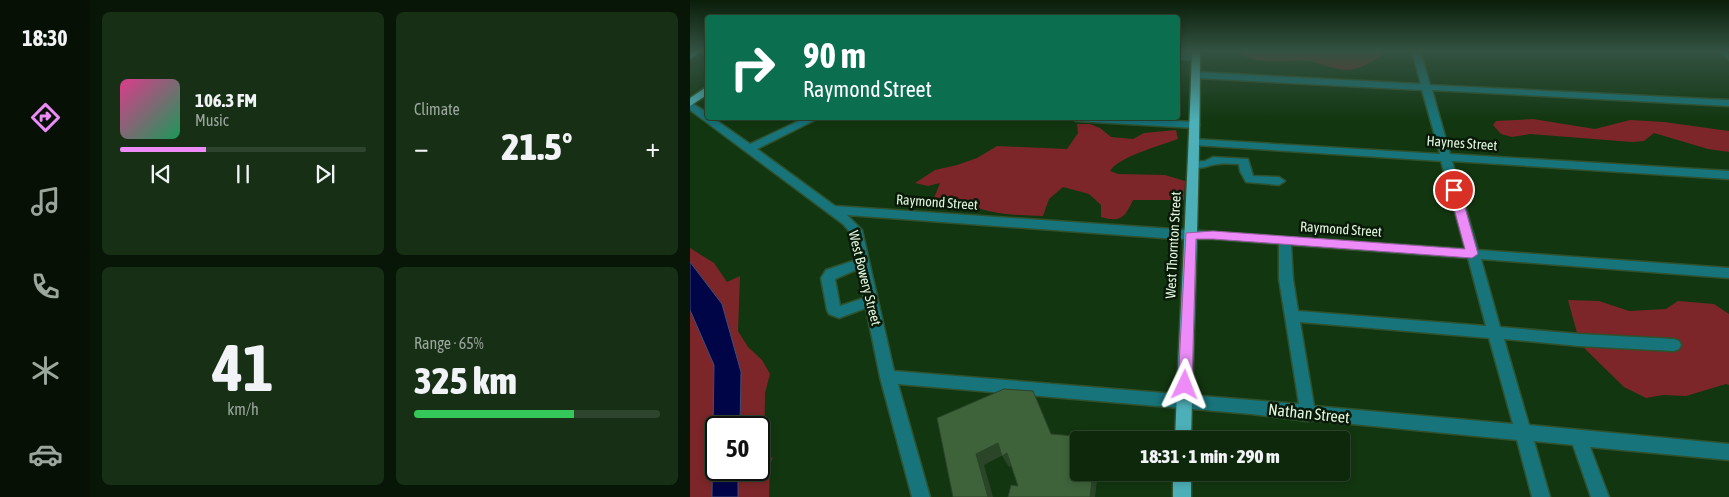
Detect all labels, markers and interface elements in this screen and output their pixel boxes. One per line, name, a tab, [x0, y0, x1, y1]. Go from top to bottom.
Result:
text: 18:30	[22, 25, 68, 51]
icon: right	[720, 35, 785, 100]
text: 90 m	[803, 35, 866, 75]
text: Raymond Street	[803, 76, 932, 102]
text: 106.3 FM	[195, 89, 257, 111]
icon: directions	[28, 100, 63, 135]
text: Climate	[414, 100, 460, 118]
text: Music	[195, 111, 229, 129]
text: 21.5°	[502, 125, 572, 168]
text: −	[414, 131, 429, 163]
text: +	[645, 131, 660, 163]
street label: Haynes Street	[1426, 133, 1498, 153]
icon: previous	[147, 160, 175, 188]
icon: pause	[229, 160, 257, 188]
icon: next	[311, 160, 339, 188]
pin	[1433, 169, 1475, 211]
icon: arrive	[1440, 176, 1468, 204]
icon: music	[28, 184, 63, 219]
street label: Raymond Street	[896, 191, 978, 213]
street label: West Thornton Street	[1162, 191, 1184, 299]
street label: Raymond Street	[1300, 218, 1382, 240]
street label: West Bowery Street	[845, 229, 885, 327]
icon: phone	[28, 269, 63, 304]
text: 41	[212, 330, 274, 405]
text: Range · 65%	[414, 334, 484, 352]
icon: climate	[28, 353, 63, 388]
position arrow	[1158, 358, 1210, 410]
text: 325 km	[414, 359, 517, 402]
text: km/h	[227, 400, 259, 418]
street label: Nathan Street	[1267, 400, 1351, 426]
speed limit sign: 50	[705, 416, 770, 481]
icon: car	[28, 437, 63, 472]
text: 18:31 · 1 min · 290 m	[1140, 445, 1280, 467]

